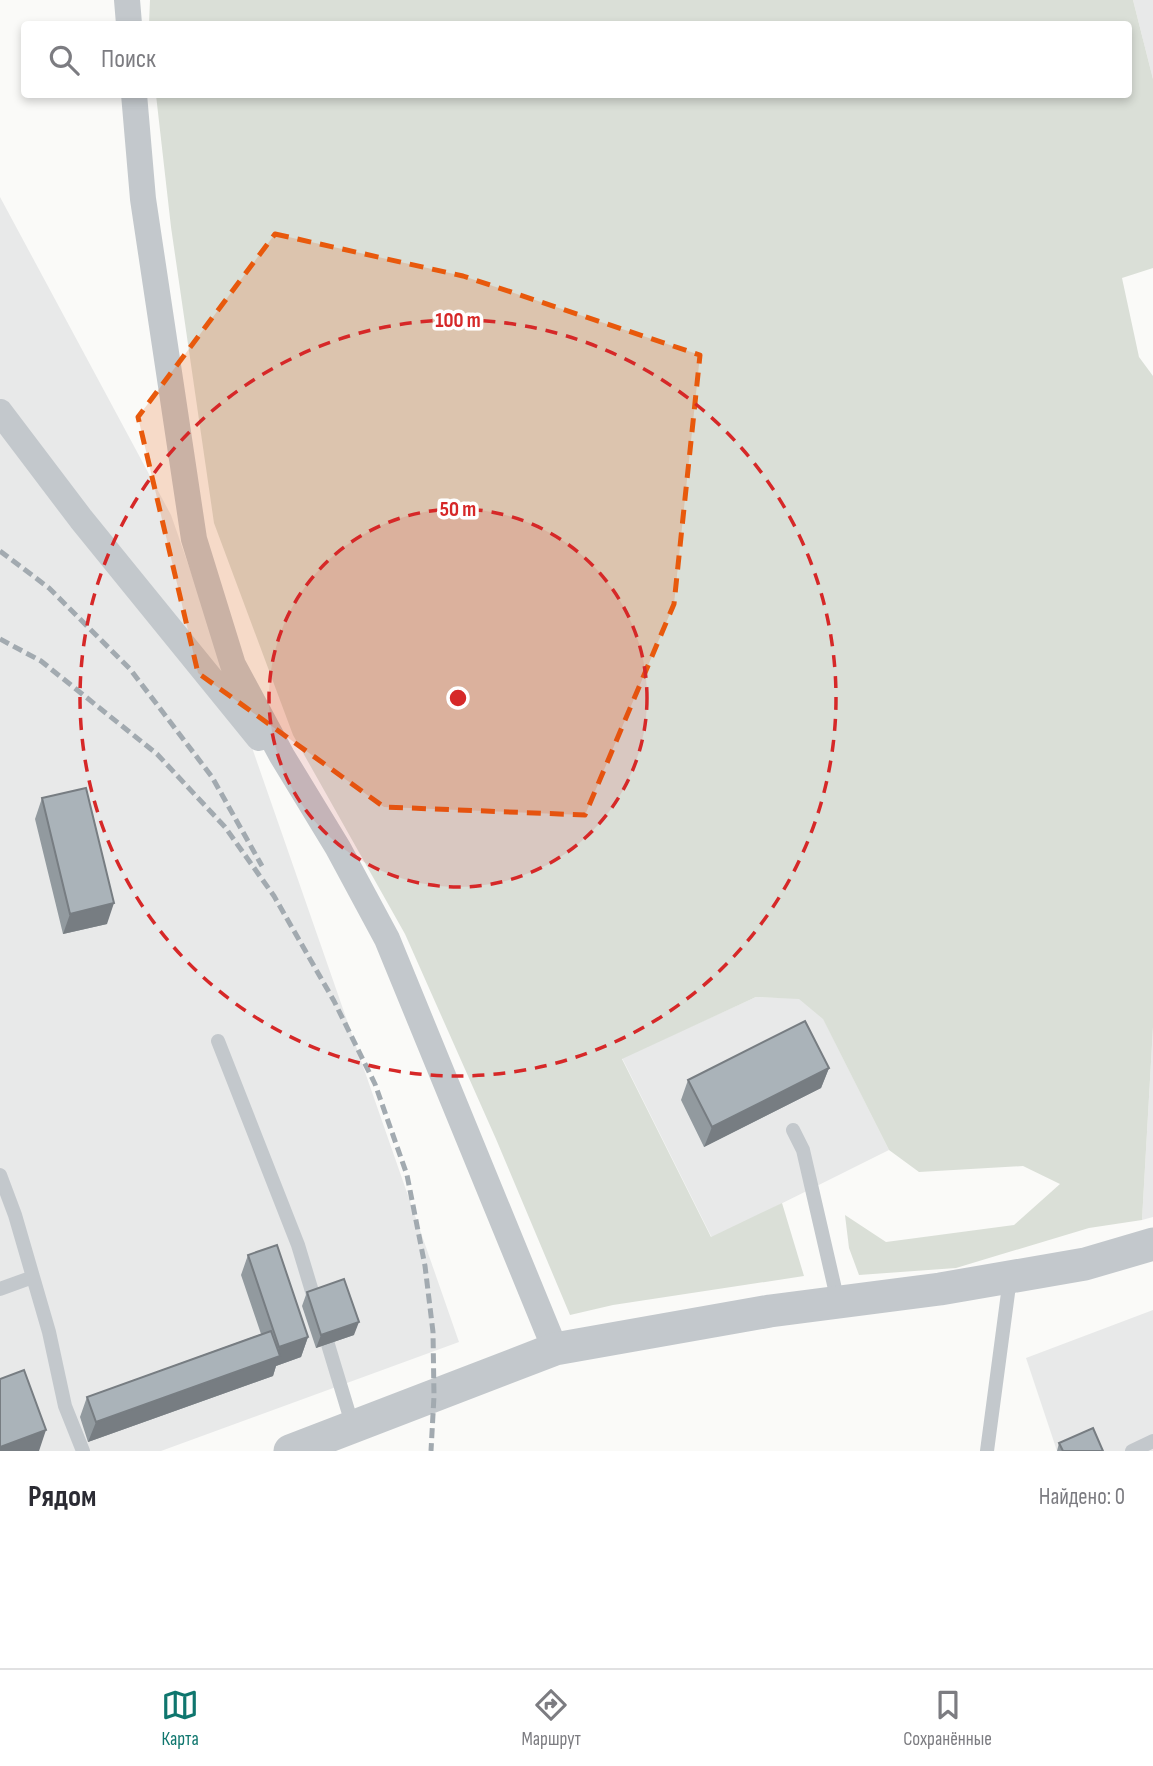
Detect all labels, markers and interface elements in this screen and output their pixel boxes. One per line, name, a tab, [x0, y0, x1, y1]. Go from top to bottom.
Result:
search box	[21, 21, 1132, 98]
icon: search	[45, 41, 83, 79]
text: Поиск	[101, 44, 156, 75]
text: 100 m	[435, 308, 481, 333]
text: 50 m	[440, 497, 476, 522]
centre of rings	[446, 686, 470, 710]
text: Рядом	[28, 1479, 96, 1515]
text: Найдено: 0	[1039, 1483, 1125, 1511]
tab: Карта	[161, 1686, 199, 1751]
tab: Маршрут	[521, 1686, 581, 1751]
tab: Сохранённые	[903, 1686, 992, 1751]

